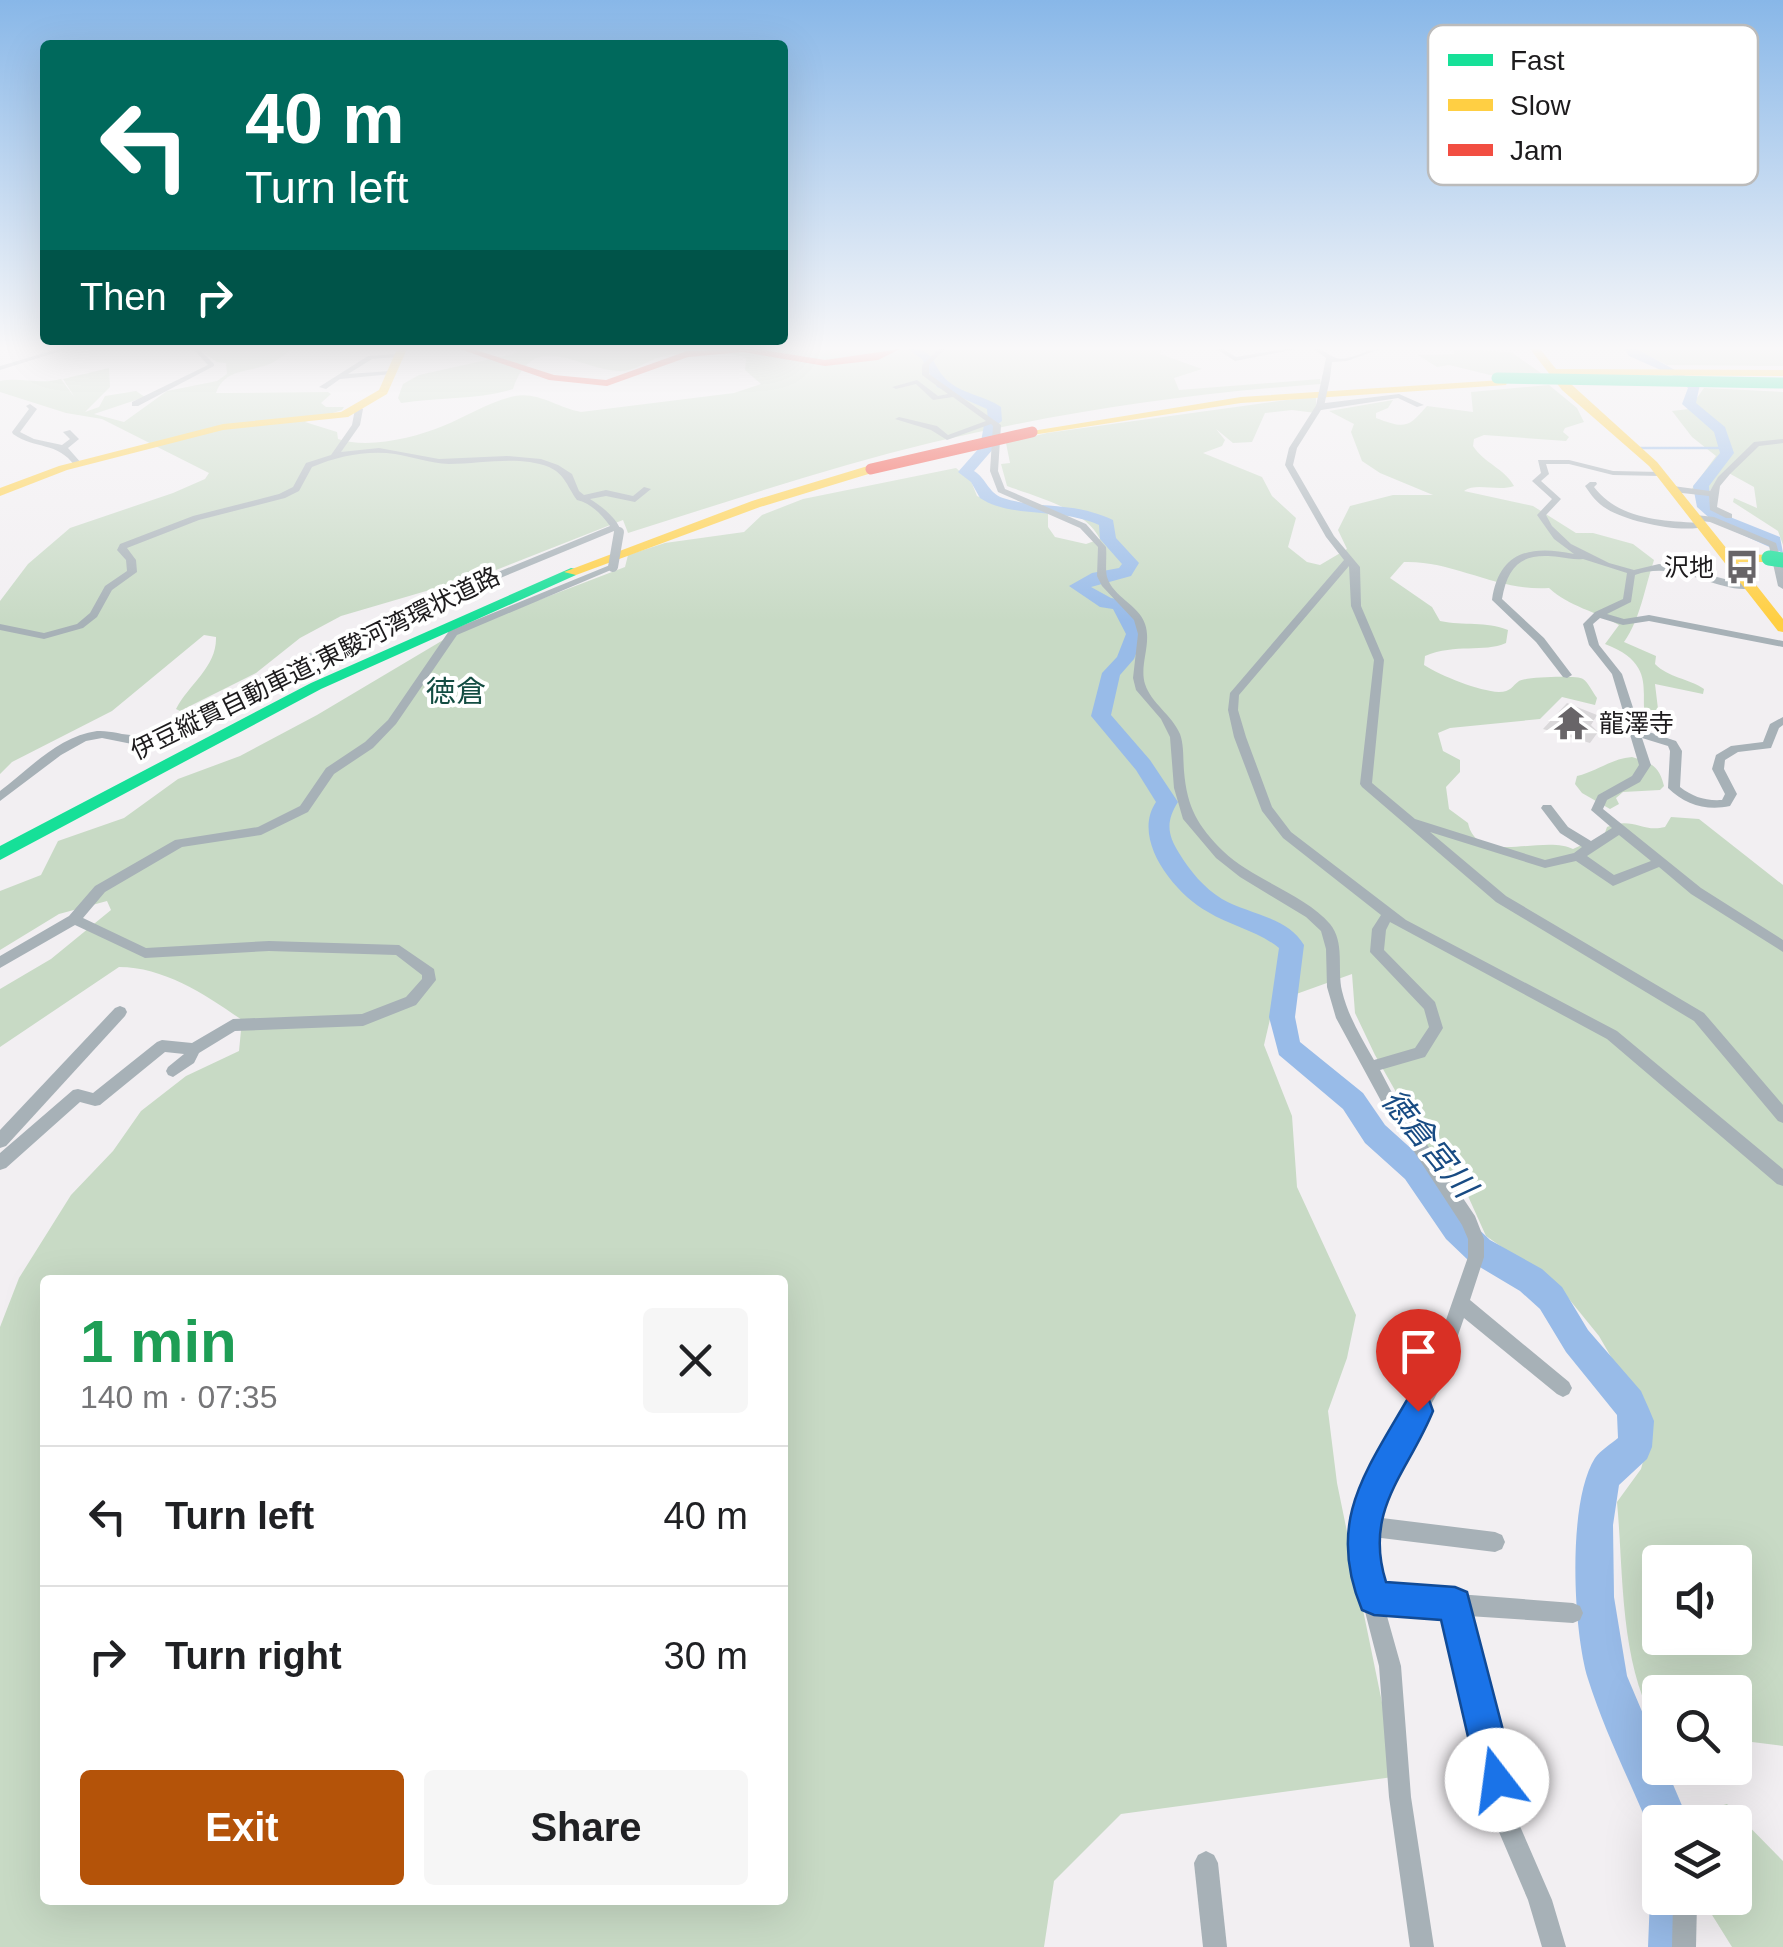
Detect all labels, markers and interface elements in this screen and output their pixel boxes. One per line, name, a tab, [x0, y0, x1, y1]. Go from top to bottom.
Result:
legend	[1428, 25, 1758, 185]
text: Fast	[1510, 45, 1565, 76]
icon: left	[80, 80, 210, 210]
text: 40 m	[245, 80, 405, 158]
text: Slow	[1510, 90, 1571, 121]
text: Jam	[1510, 135, 1563, 166]
text: Turn left	[245, 162, 408, 213]
icon: right	[187, 270, 242, 325]
text: Then	[80, 276, 167, 318]
bus stop icon: 沢地	[1723, 548, 1761, 586]
place label: 沢地	[1664, 553, 1714, 581]
street label: 伊豆縦貫自動車道;東駿河湾環状道路	[126, 561, 504, 765]
district label: 徳倉	[426, 675, 486, 708]
temple icon: 龍澤寺	[1552, 704, 1590, 742]
place label: 龍澤寺	[1599, 709, 1674, 737]
water label: 徳倉宮川	[1375, 1082, 1485, 1206]
text: 1 min	[80, 1308, 237, 1375]
button: close	[643, 1308, 748, 1413]
pin	[1376, 1309, 1461, 1412]
icon: arrive	[1391, 1324, 1446, 1379]
text: 140 m · 07:35	[80, 1379, 277, 1415]
icon: left	[80, 1489, 135, 1544]
text: Turn left	[165, 1495, 314, 1537]
text: 40 m	[664, 1495, 748, 1537]
map controls	[1642, 1545, 1752, 1915]
button: sound	[1642, 1545, 1752, 1655]
icon: right	[80, 1629, 135, 1684]
text: Turn right	[165, 1635, 342, 1677]
text: 30 m	[664, 1635, 748, 1677]
button: search	[1642, 1675, 1752, 1785]
position arrow	[1445, 1728, 1549, 1832]
button: Exit	[80, 1770, 404, 1885]
button: Share	[424, 1770, 748, 1885]
button: layers	[1642, 1805, 1752, 1915]

